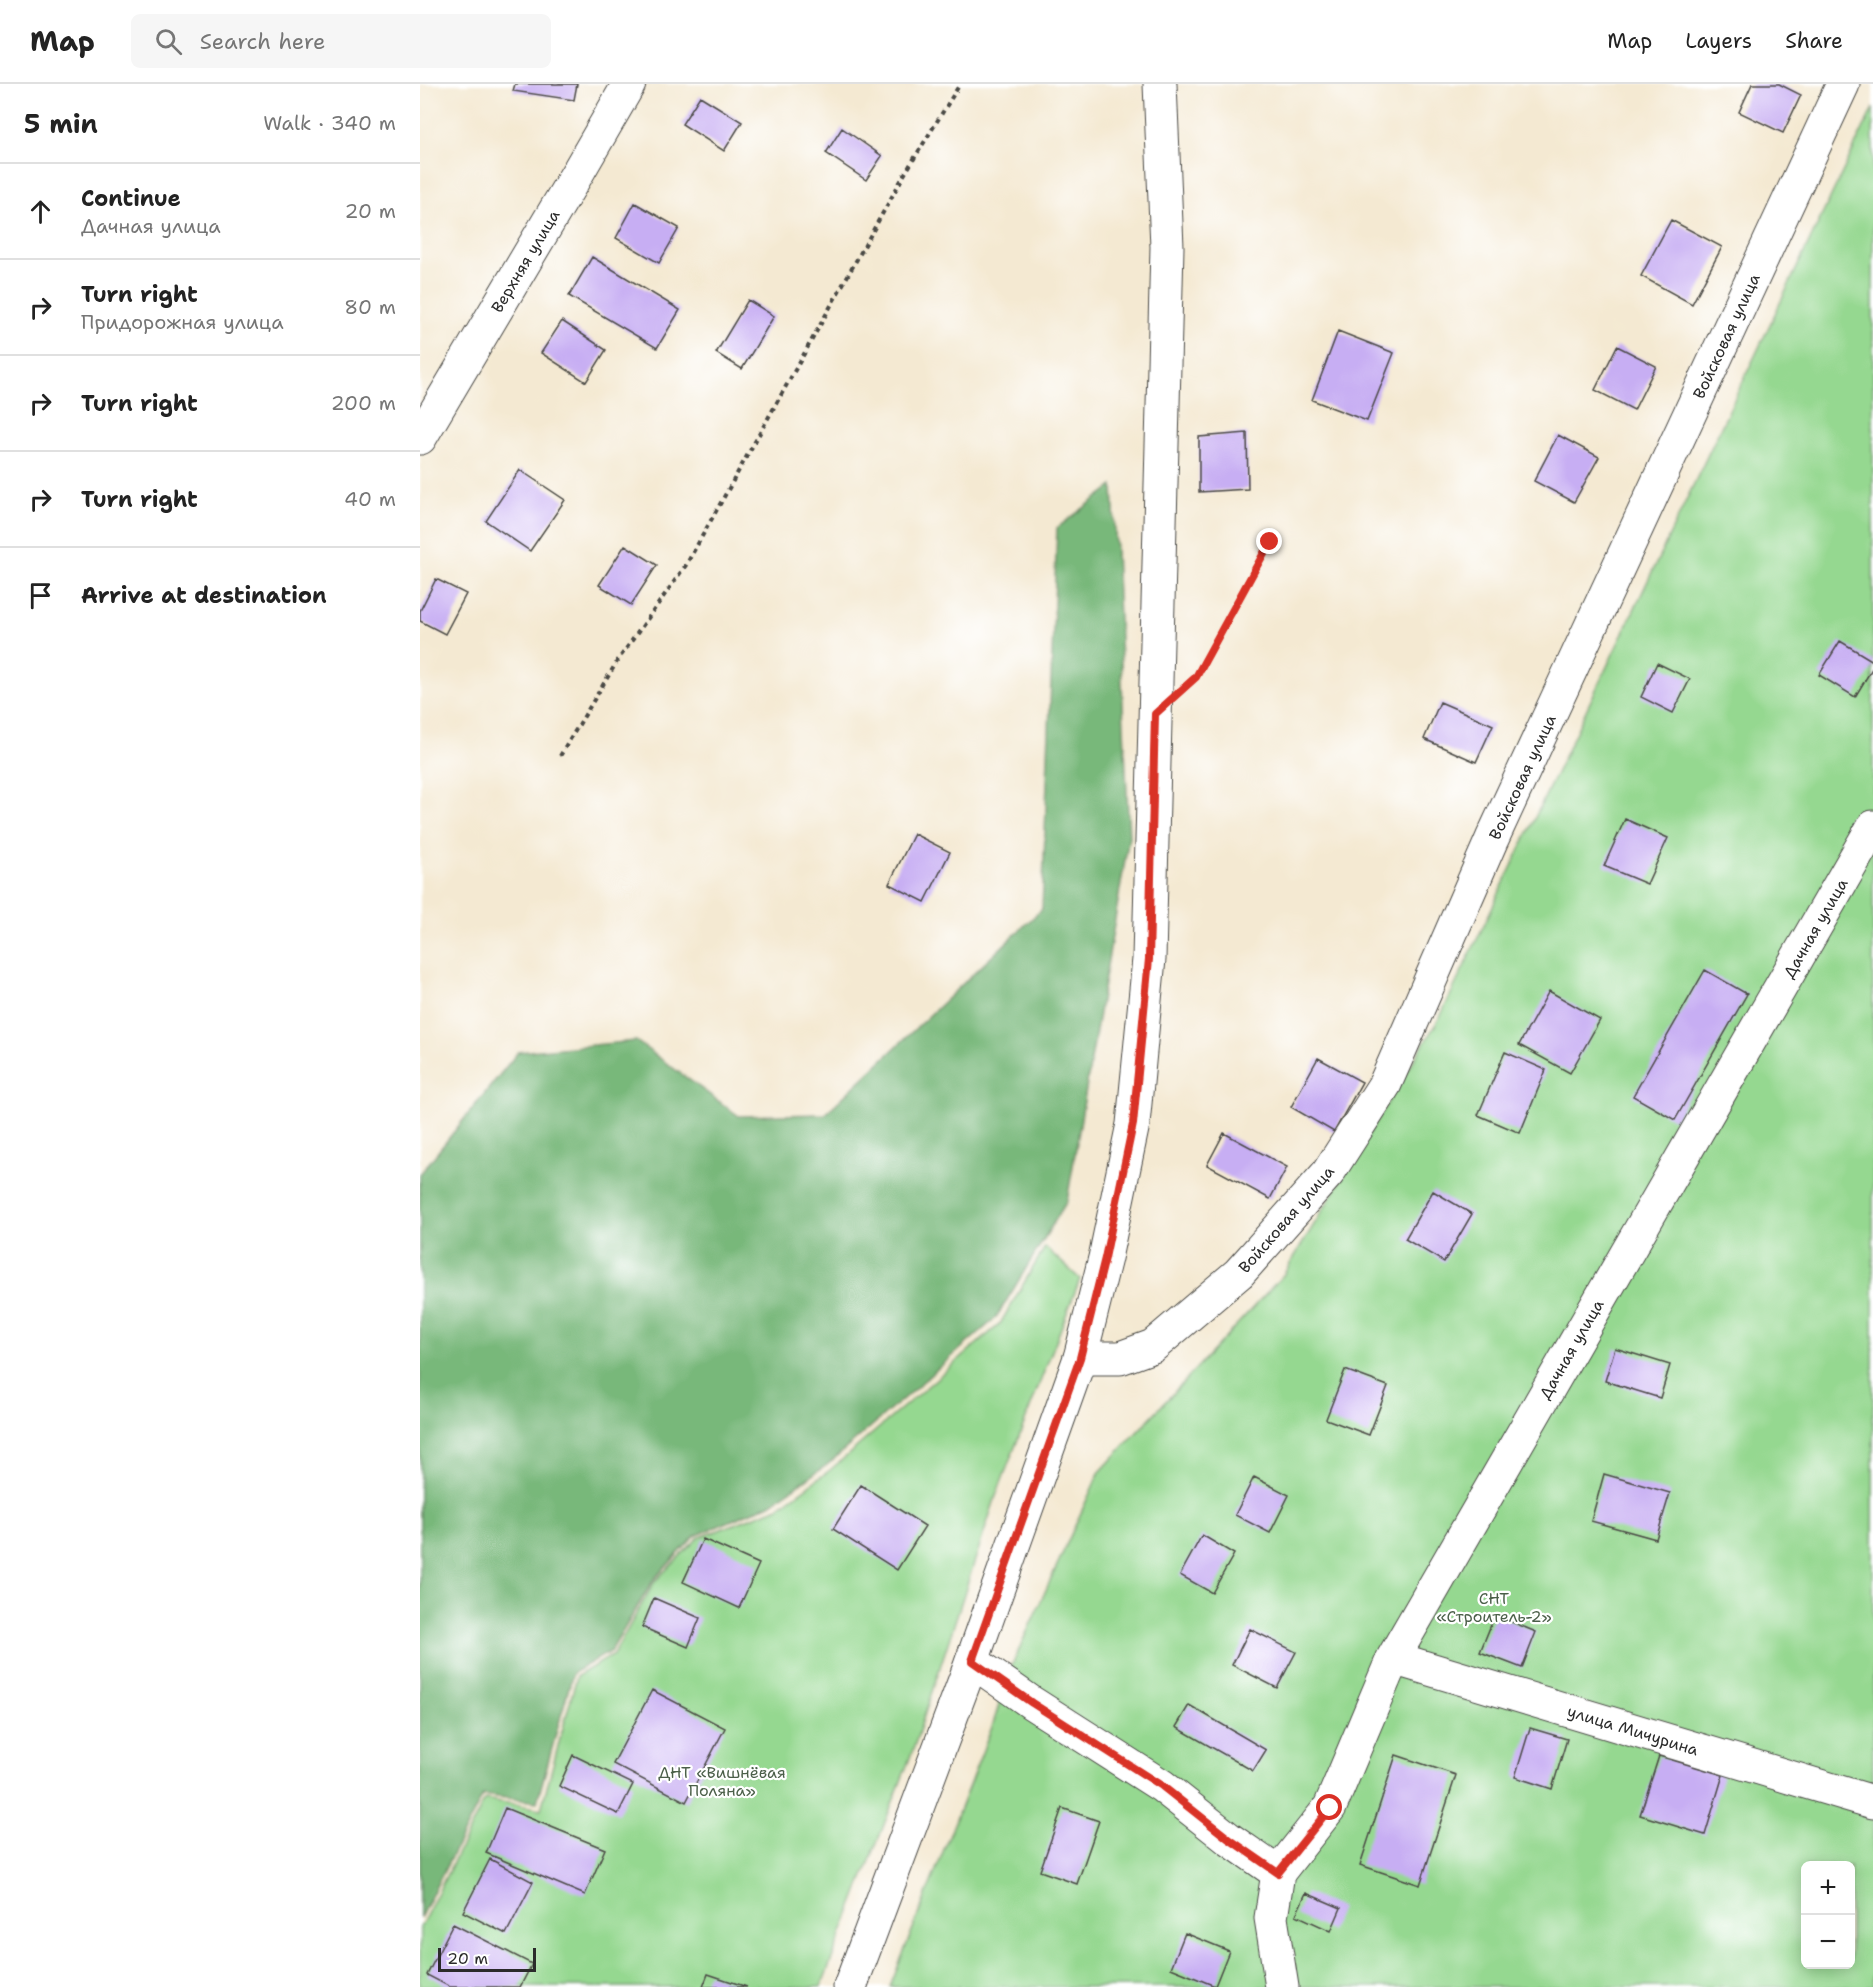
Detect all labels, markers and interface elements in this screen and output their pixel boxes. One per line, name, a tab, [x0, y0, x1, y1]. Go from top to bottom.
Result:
search box	[131, 14, 551, 68]
text: Map	[30, 22, 95, 60]
icon: search	[152, 25, 185, 58]
text: Search here	[200, 27, 325, 56]
text: Map	[1607, 27, 1652, 55]
text: Layers	[1685, 27, 1752, 55]
text: Share	[1785, 27, 1843, 55]
text: 5 min	[24, 106, 98, 141]
text: Walk · 340 m	[263, 110, 396, 136]
text: Continue	[81, 184, 181, 213]
icon: ahead	[24, 195, 57, 228]
text: 20 m	[345, 198, 396, 224]
street label: Верхняя улица	[486, 206, 564, 317]
text: Дачная улица	[81, 213, 221, 239]
street label: Войсковая улица	[1688, 270, 1765, 402]
text: Turn right	[81, 280, 198, 309]
icon: right	[24, 291, 57, 324]
text: 80 m	[344, 294, 396, 320]
text: Придорожная улица	[81, 309, 284, 335]
icon: right	[24, 387, 57, 420]
text: Turn right	[81, 389, 198, 418]
text: 200 m	[331, 390, 396, 416]
icon: right	[24, 483, 57, 516]
text: Turn right	[81, 485, 198, 514]
text: 40 m	[344, 486, 396, 512]
route end	[1256, 528, 1282, 554]
icon: arrive	[24, 579, 57, 612]
text: Arrive at destination	[81, 581, 327, 610]
street label: Войсковая улица	[1484, 711, 1561, 843]
street label: Дачная улица	[1778, 875, 1852, 982]
street label: Войсковая улица	[1234, 1161, 1339, 1277]
street label: Дачная улица	[1534, 1296, 1608, 1403]
park label: СНТ «Строитель-2»	[1436, 1588, 1552, 1627]
street label: улица Мичурина	[1565, 1701, 1701, 1760]
park label: ДНТ «Вишнёвая Поляна»	[658, 1762, 786, 1801]
route start	[1316, 1794, 1342, 1820]
map controls	[1801, 1861, 1855, 1969]
button: +	[1801, 1861, 1855, 1915]
button: −	[1801, 1915, 1855, 1969]
scale bar	[438, 1945, 536, 1972]
text: 20 m	[447, 1948, 488, 1969]

